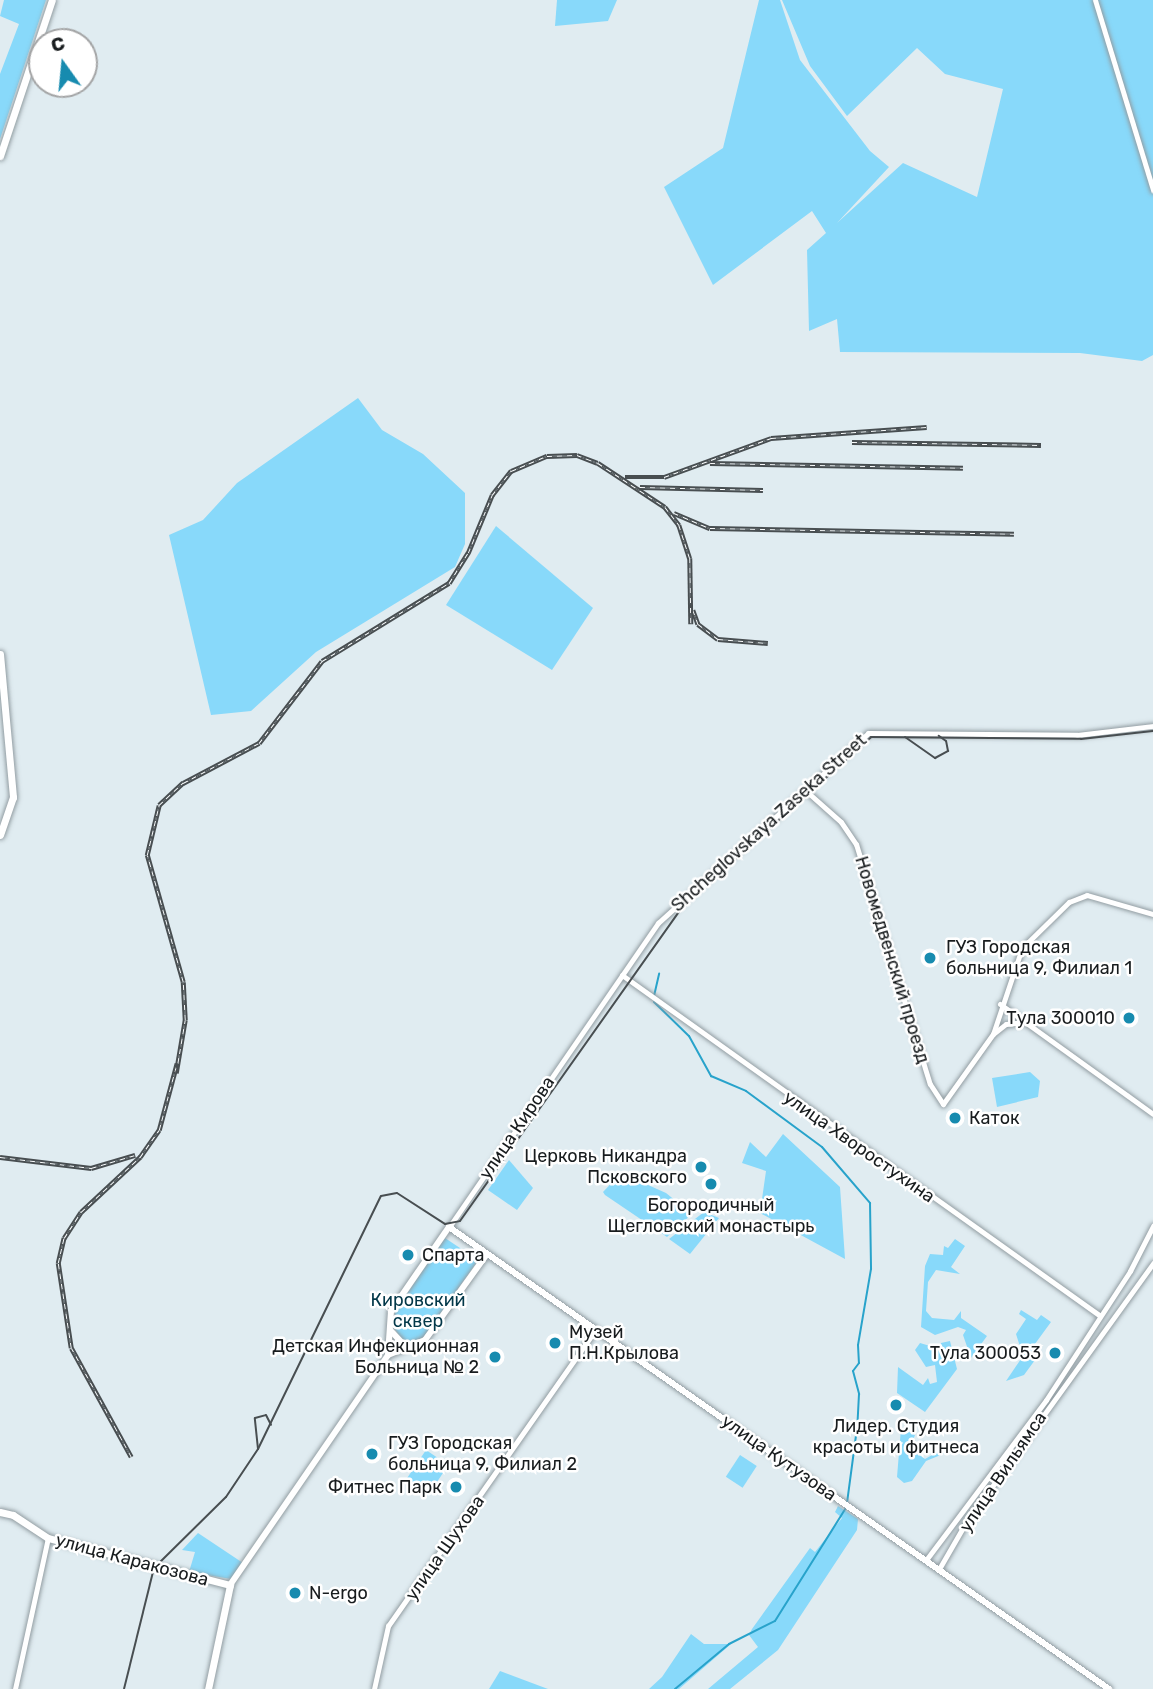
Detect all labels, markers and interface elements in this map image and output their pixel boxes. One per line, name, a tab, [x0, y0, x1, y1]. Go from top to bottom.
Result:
north arrow	[28, 28, 98, 98]
text: С	[49, 31, 67, 57]
street label: Shcheglovskaya Zaseka Street	[667, 730, 871, 916]
street label: Новомедвенский проезд	[850, 854, 934, 1066]
place label: ГУЗ Городская больница 9, Филиал 1	[946, 937, 1132, 979]
marker: ГУЗ Городская больница 9, Филиал 1	[920, 948, 940, 968]
place label: Тула 300010	[1006, 1007, 1115, 1029]
marker: Тула 300010	[1121, 1010, 1137, 1026]
street label: улица Кирова	[475, 1072, 559, 1184]
street label: улица Хворостухина	[779, 1087, 939, 1207]
place label: Каток	[969, 1107, 1020, 1129]
marker: Каток	[947, 1110, 963, 1126]
place label: Церковь Никандра Псковского	[524, 1146, 687, 1188]
marker: Церковь Никандра Псковского	[693, 1159, 709, 1175]
marker: Богородичный Щегловский монастырь	[703, 1176, 719, 1192]
place label: Богородичный Щегловский монастырь	[608, 1195, 814, 1238]
place label: Спарта	[422, 1244, 484, 1266]
marker: Спарта	[400, 1247, 416, 1263]
park label: Кировский сквер	[370, 1290, 466, 1332]
place label: Музей П.Н.Крылова	[569, 1322, 679, 1364]
marker: Музей П.Н.Крылова	[547, 1335, 563, 1351]
place label: Детская Инфекционная Больница № 2	[272, 1336, 479, 1378]
place label: Тула 300053	[930, 1342, 1041, 1364]
marker: Тула 300053	[1047, 1345, 1063, 1361]
marker: Детская Инфекционная Больница № 2	[485, 1347, 505, 1367]
marker: Лидер. Студия красоты и фитнеса	[888, 1397, 904, 1413]
street label: улица Вильямса	[955, 1408, 1051, 1536]
street label: улица Кутузова	[717, 1410, 841, 1506]
place label: Лидер. Студия красоты и фитнеса	[813, 1416, 979, 1458]
place label: ГУЗ Городская больница 9, Филиал 2	[388, 1433, 577, 1476]
marker: ГУЗ Городская больница 9, Филиал 2	[362, 1444, 382, 1464]
place label: Фитнес Парк	[328, 1476, 442, 1498]
marker: Фитнес Парк	[448, 1479, 464, 1495]
street label: улица Шухова	[401, 1491, 489, 1605]
street label: улица Каракозова	[53, 1529, 211, 1591]
place label: N-ergo	[309, 1582, 368, 1604]
marker: N-ergo	[287, 1585, 303, 1601]

